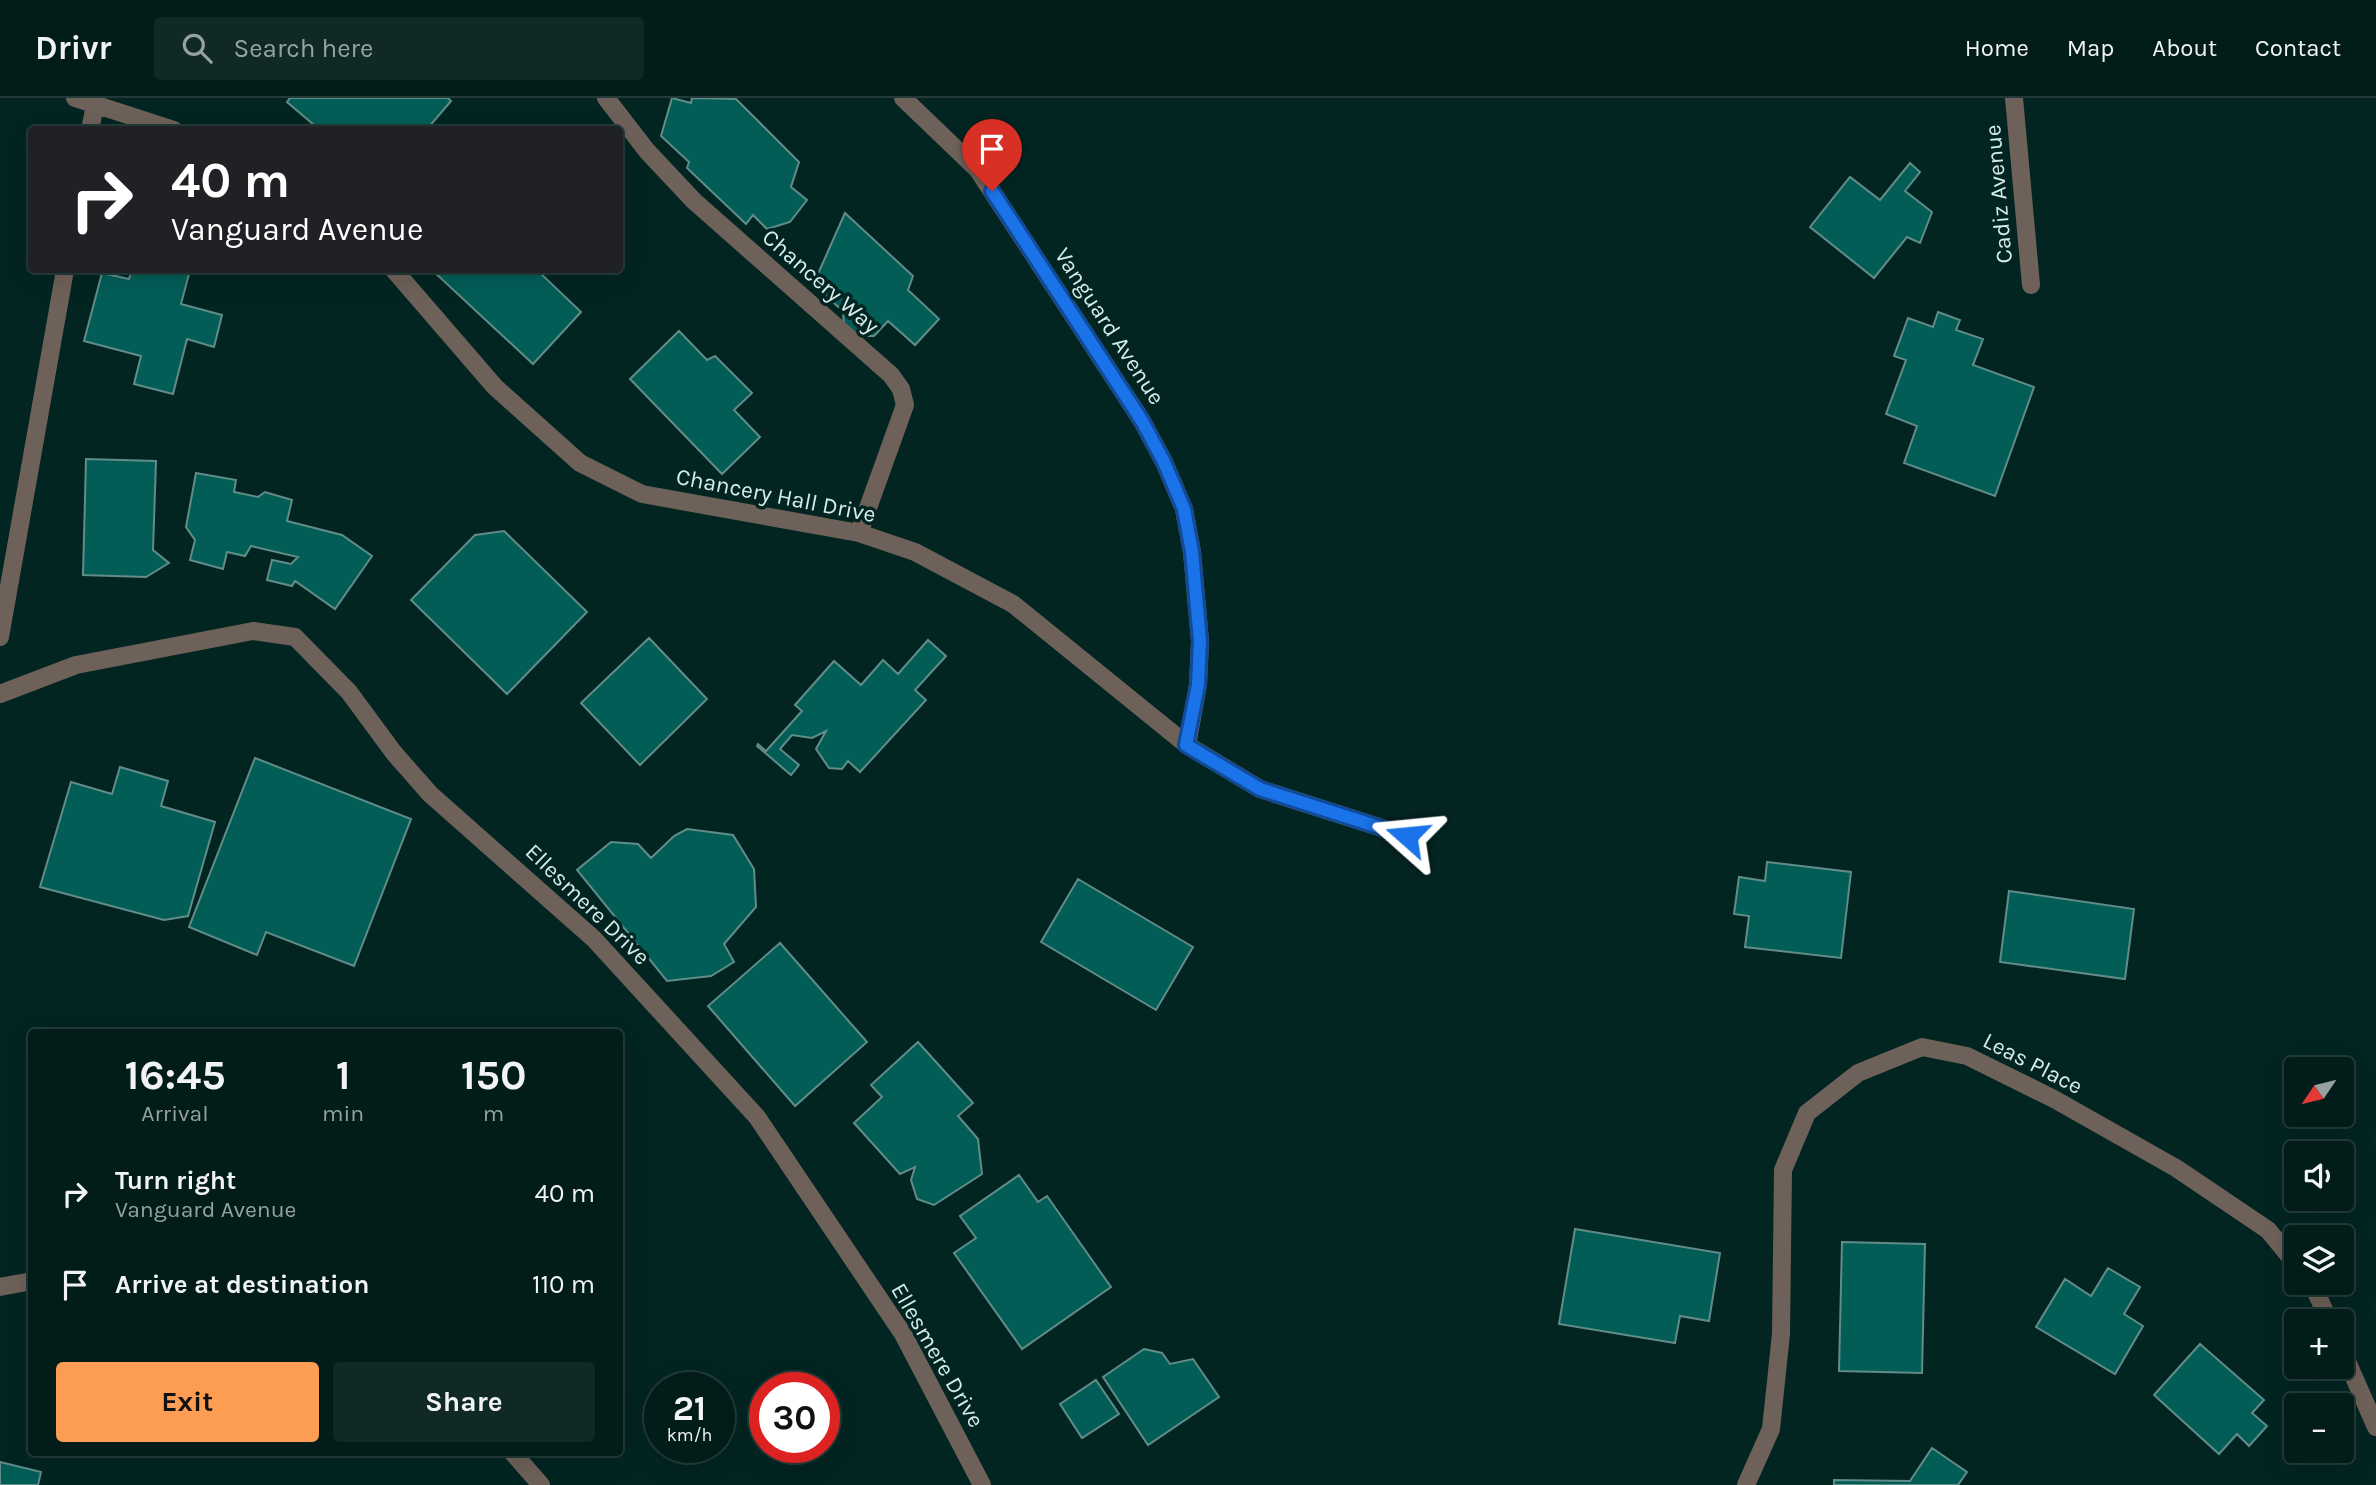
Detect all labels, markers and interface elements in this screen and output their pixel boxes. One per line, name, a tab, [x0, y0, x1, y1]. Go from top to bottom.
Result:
search box	[154, 17, 644, 80]
text: Drivr	[35, 29, 112, 67]
icon: search	[178, 29, 216, 67]
text: Search here	[234, 33, 373, 64]
text: Home	[1965, 34, 2029, 62]
text: Map	[2067, 34, 2114, 62]
text: About	[2152, 34, 2217, 62]
text: Contact	[2255, 34, 2341, 62]
pin	[962, 119, 1022, 191]
street label: Cadiz Avenue	[1979, 123, 2018, 265]
icon: arrive	[973, 130, 1011, 168]
text: 40 m	[171, 152, 290, 209]
icon: right	[56, 154, 147, 245]
text: Vanguard Avenue	[171, 211, 423, 248]
street label: Chancery Way	[757, 223, 885, 340]
street label: Vanguard Avenue	[1049, 243, 1170, 410]
street label: Chancery Hall Drive	[674, 463, 878, 528]
position arrow	[1370, 799, 1444, 873]
street label: Ellesmere Drive	[520, 838, 655, 970]
street label: Leas Place	[1978, 1027, 2087, 1100]
text: 16:45	[124, 1050, 226, 1100]
text: 1	[336, 1050, 351, 1100]
text: 150	[461, 1050, 527, 1100]
north arrow	[2284, 1057, 2354, 1127]
map controls	[2284, 1057, 2354, 1463]
text: Arrival	[141, 1100, 209, 1127]
text: min	[322, 1100, 364, 1127]
text: m	[483, 1100, 504, 1127]
button: sound	[2284, 1141, 2354, 1211]
text: Turn right	[115, 1165, 236, 1196]
icon: right	[56, 1175, 94, 1213]
text: 40 m	[535, 1178, 595, 1209]
text: Vanguard Avenue	[115, 1196, 296, 1223]
button: layers	[2284, 1225, 2354, 1295]
icon: arrive	[56, 1266, 94, 1304]
text: Arrive at destination	[115, 1269, 369, 1300]
text: 110 m	[532, 1269, 595, 1300]
street label: Ellesmere Drive	[885, 1278, 990, 1432]
button: +	[2284, 1309, 2354, 1379]
button: Exit	[56, 1362, 319, 1442]
button: Share	[333, 1362, 595, 1442]
speed limit sign: 30	[749, 1372, 840, 1463]
text: 21	[673, 1388, 706, 1429]
button: −	[2284, 1393, 2354, 1463]
text: km/h	[667, 1424, 712, 1446]

